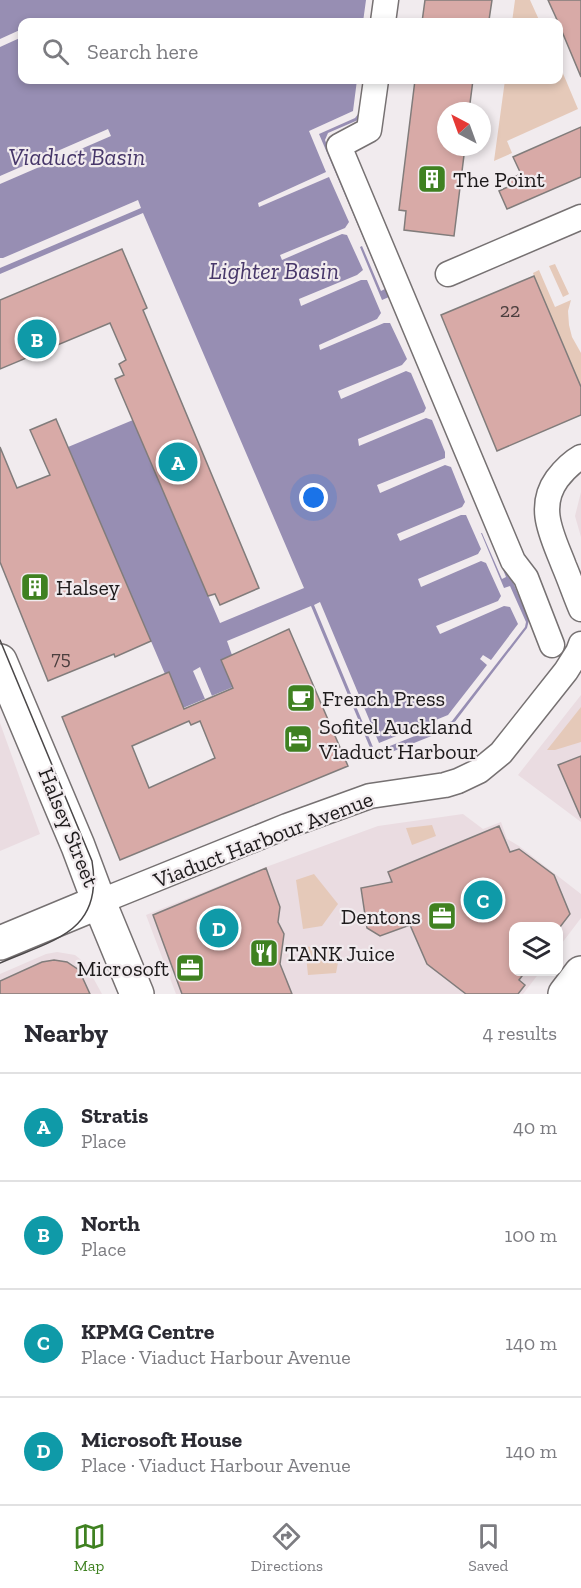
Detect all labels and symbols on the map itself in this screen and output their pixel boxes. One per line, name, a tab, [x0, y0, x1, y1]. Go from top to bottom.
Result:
north arrow	[437, 102, 491, 156]
water label: Viaduct Basin	[9, 142, 145, 171]
building icon: The Point	[416, 163, 448, 195]
place label: The Point	[453, 166, 545, 193]
water label: Lighter Basin	[209, 256, 339, 285]
house number: 22	[500, 298, 520, 322]
pin: B	[18, 316, 57, 362]
pin: A	[158, 440, 198, 484]
your location	[299, 483, 328, 512]
building icon: Halsey	[19, 571, 51, 603]
place label: Halsey	[56, 574, 120, 601]
house number: 75	[51, 646, 71, 670]
cafe icon: French Press	[285, 682, 317, 714]
place label: French Press	[322, 685, 445, 712]
place label: Sofitel Auckland Viaduct Harbour	[318, 713, 478, 765]
hotel icon: Sofitel Auckland Viaduct Harbour	[282, 723, 314, 755]
street label: Halsey Street	[32, 764, 105, 891]
street label: Viaduct Harbour Avenue	[149, 785, 377, 894]
pin: C	[464, 878, 502, 922]
office icon: Dentons	[426, 900, 458, 932]
place label: Dentons	[341, 903, 421, 930]
pin: D	[200, 906, 238, 950]
restaurant icon: TANK Juice	[248, 937, 280, 969]
place label: TANK Juice	[285, 940, 395, 967]
office icon: Microsoft	[174, 952, 206, 984]
place label: Microsoft	[77, 955, 170, 982]

